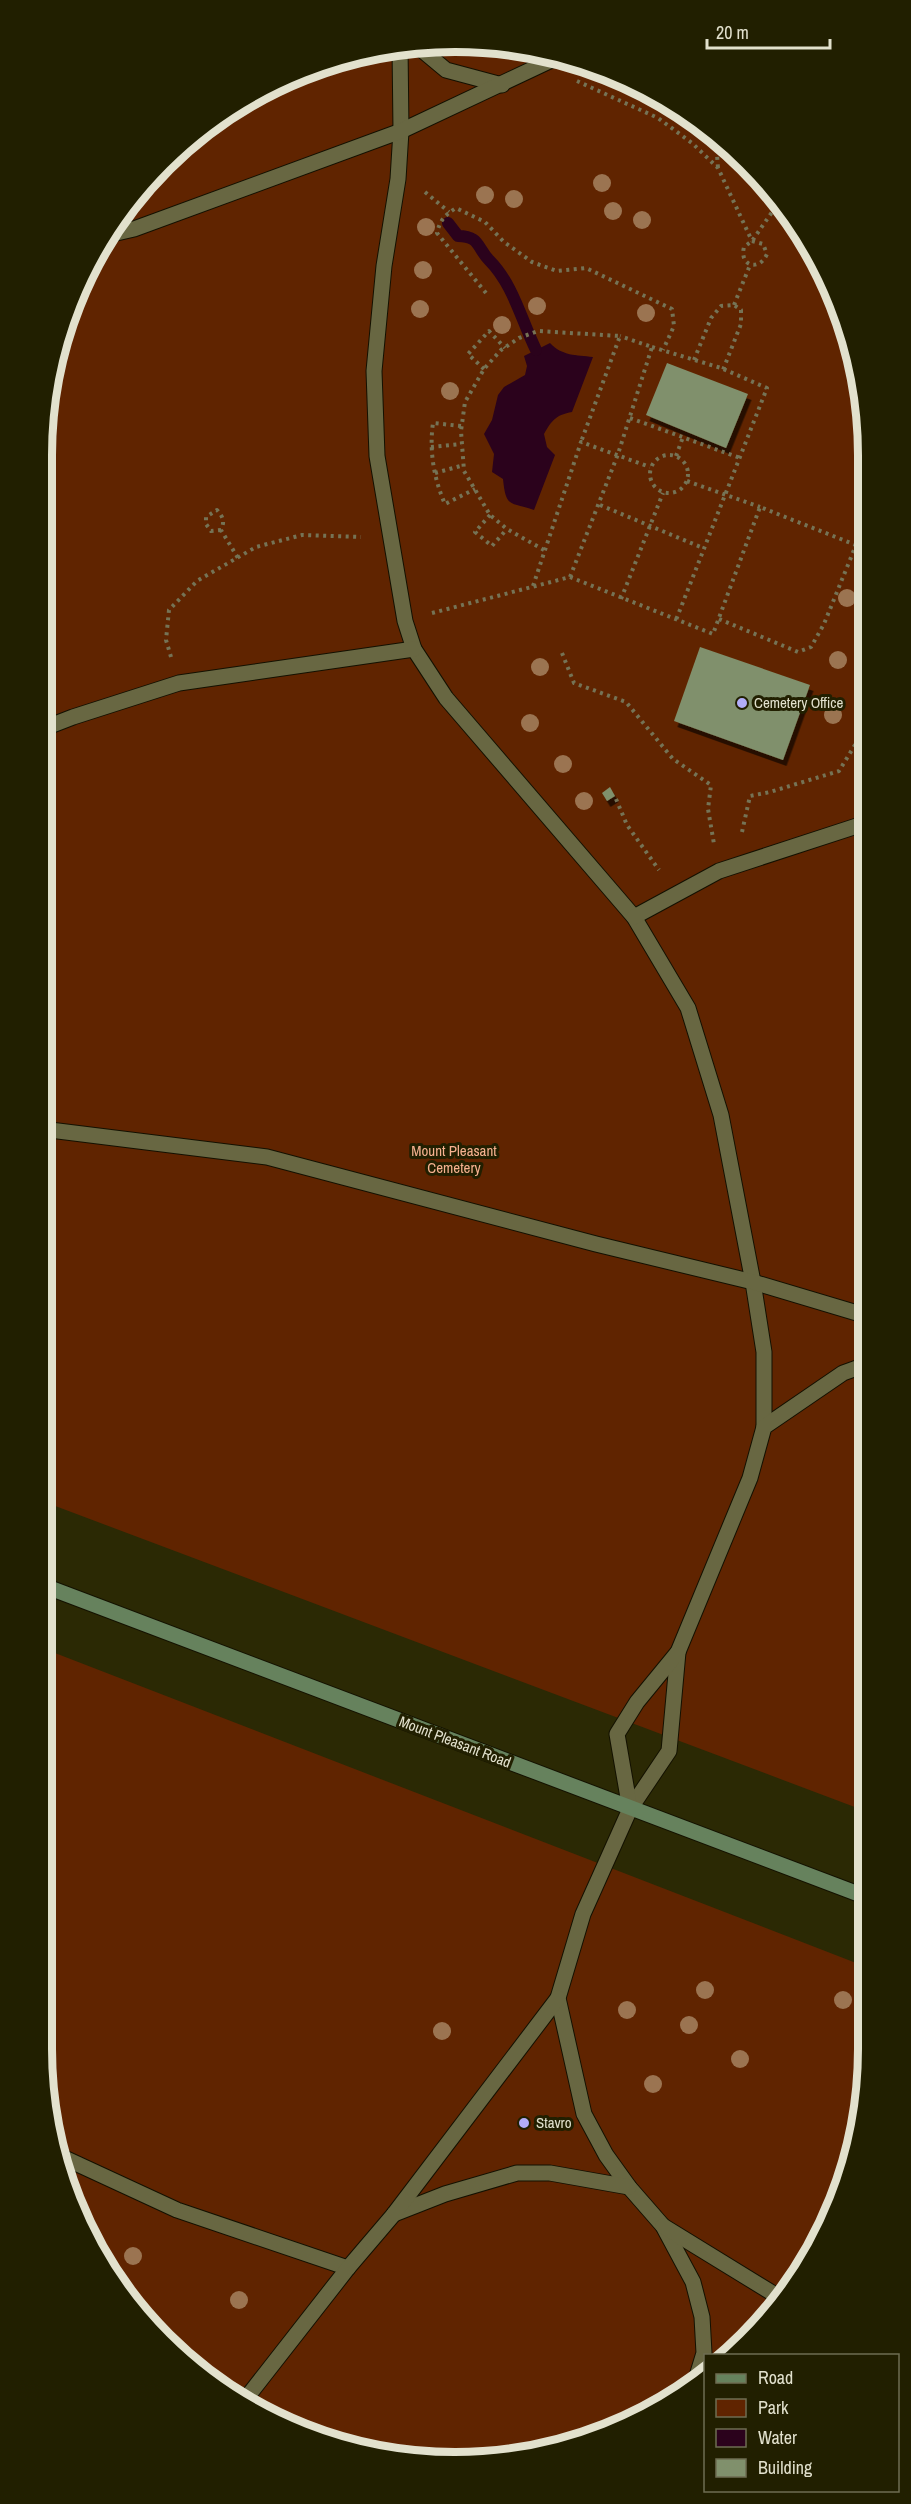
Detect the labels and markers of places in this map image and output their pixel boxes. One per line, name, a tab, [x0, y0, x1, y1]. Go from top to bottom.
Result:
place label: Cemetery Office	[754, 692, 844, 713]
marker: Cemetery Office	[735, 696, 749, 710]
place label: Stavro	[536, 2112, 572, 2133]
marker: Stavro	[517, 2116, 531, 2130]

